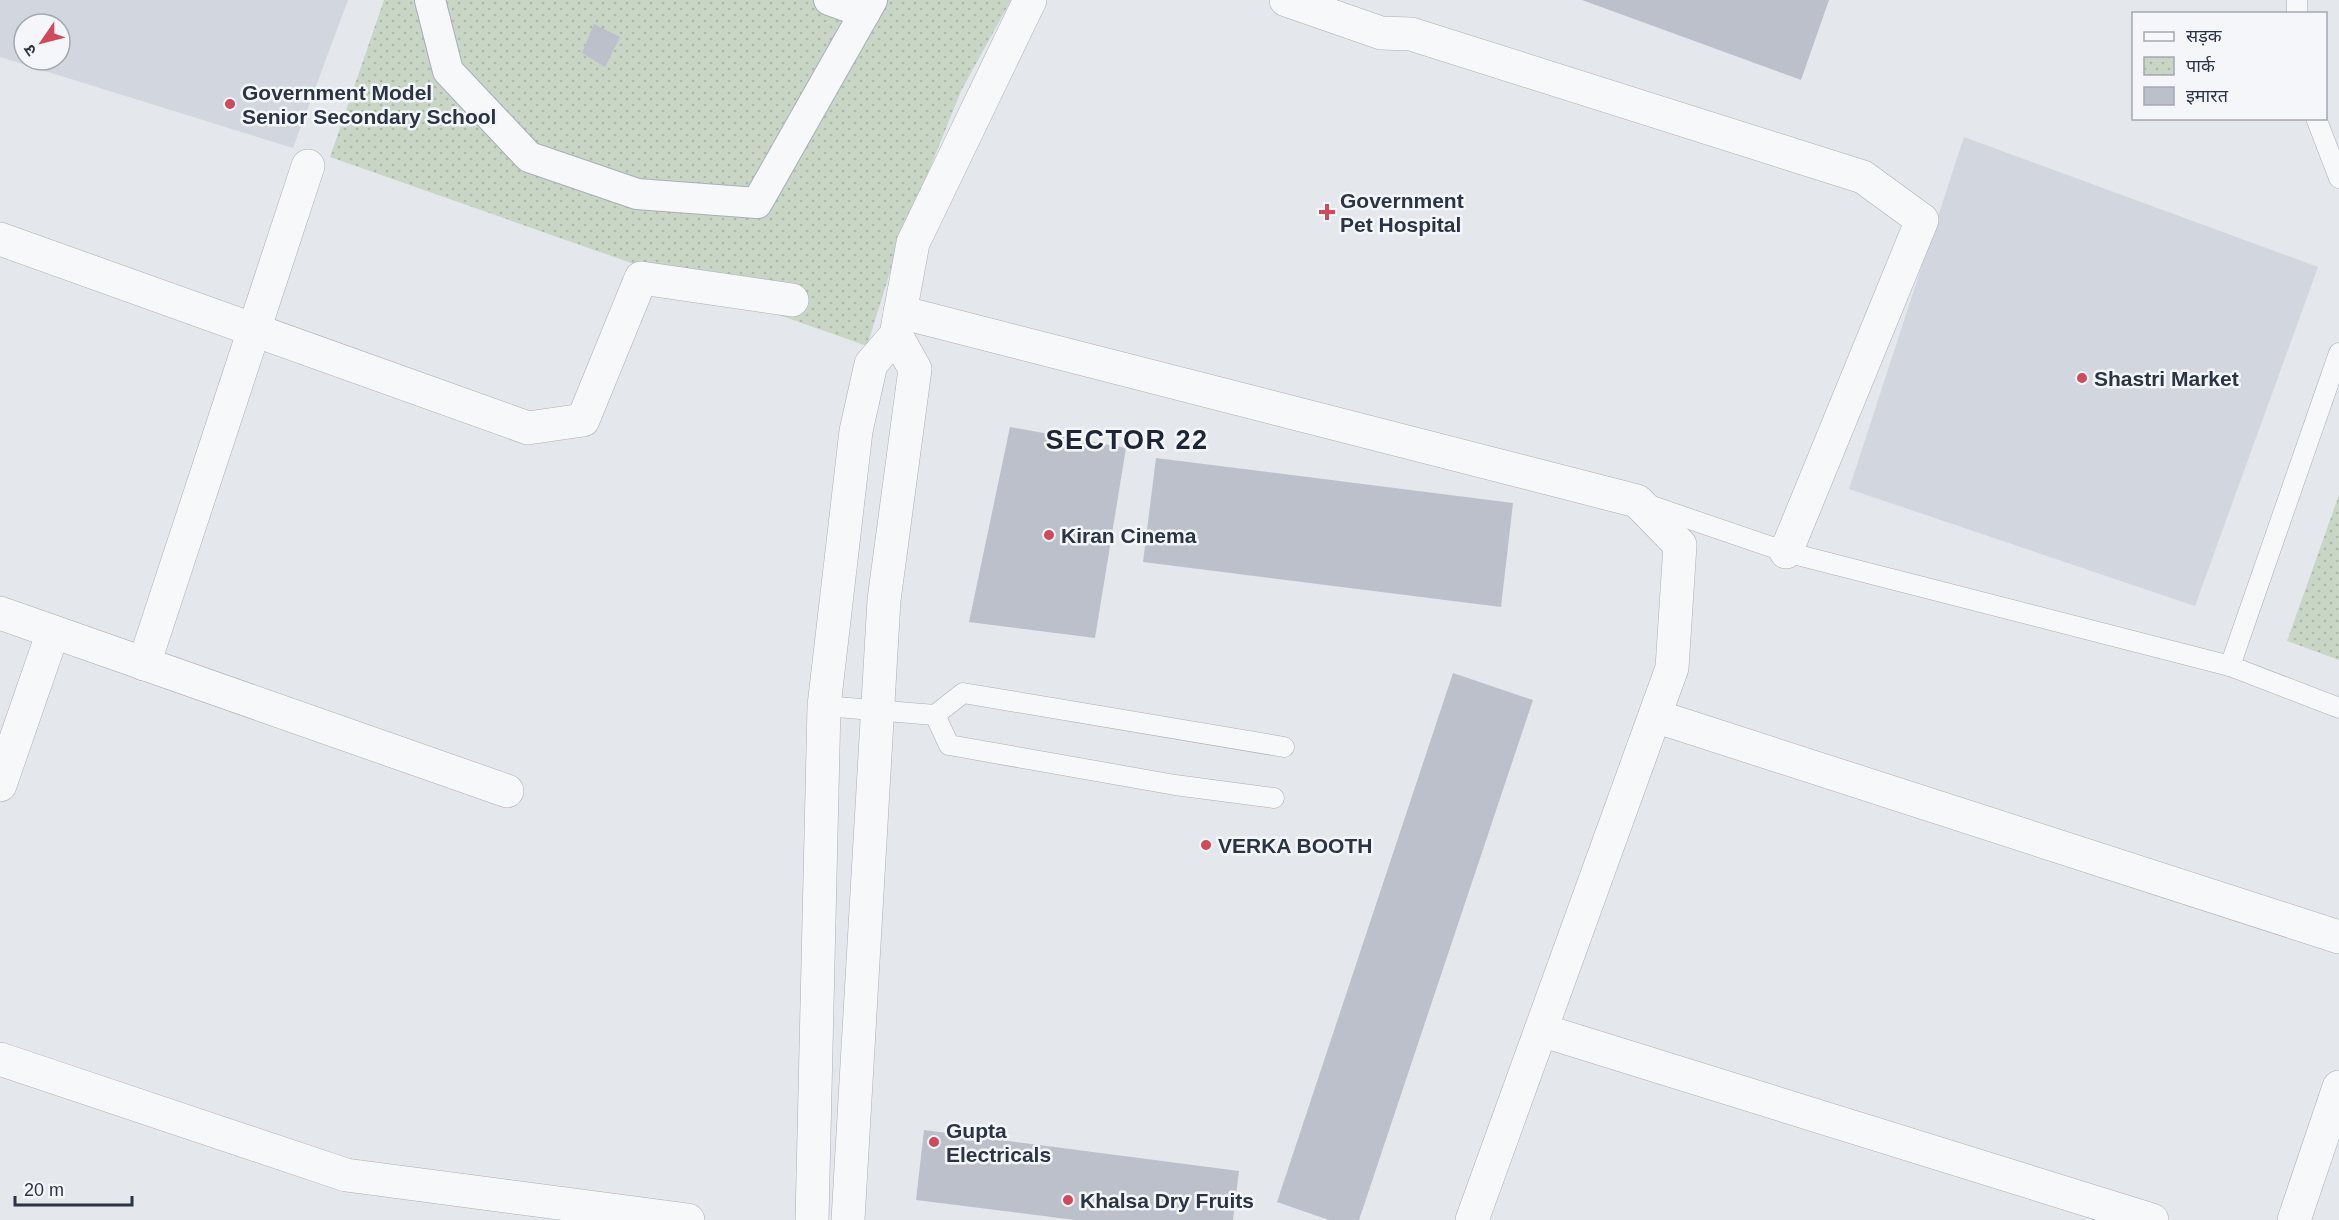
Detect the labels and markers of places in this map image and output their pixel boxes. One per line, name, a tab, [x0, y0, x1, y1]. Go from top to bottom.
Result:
place label: Government Model Senior Secondary School	[242, 81, 496, 128]
marker: Government Model Senior Secondary School	[223, 97, 237, 111]
place label: Government Pet Hospital	[1340, 189, 1464, 236]
marker: Government Pet Hospital	[1318, 203, 1336, 221]
place label: Shastri Market	[2094, 367, 2239, 390]
marker: Shastri Market	[2075, 371, 2089, 385]
place label: Kiran Cinema	[1061, 524, 1197, 547]
marker: Kiran Cinema	[1042, 528, 1056, 542]
place label: VERKA BOOTH	[1218, 834, 1372, 857]
marker: VERKA BOOTH	[1199, 838, 1213, 852]
place label: Gupta Electricals	[946, 1119, 1051, 1166]
marker: Gupta Electricals	[927, 1135, 941, 1149]
place label: Khalsa Dry Fruits	[1080, 1189, 1254, 1212]
marker: Khalsa Dry Fruits	[1061, 1193, 1075, 1207]

